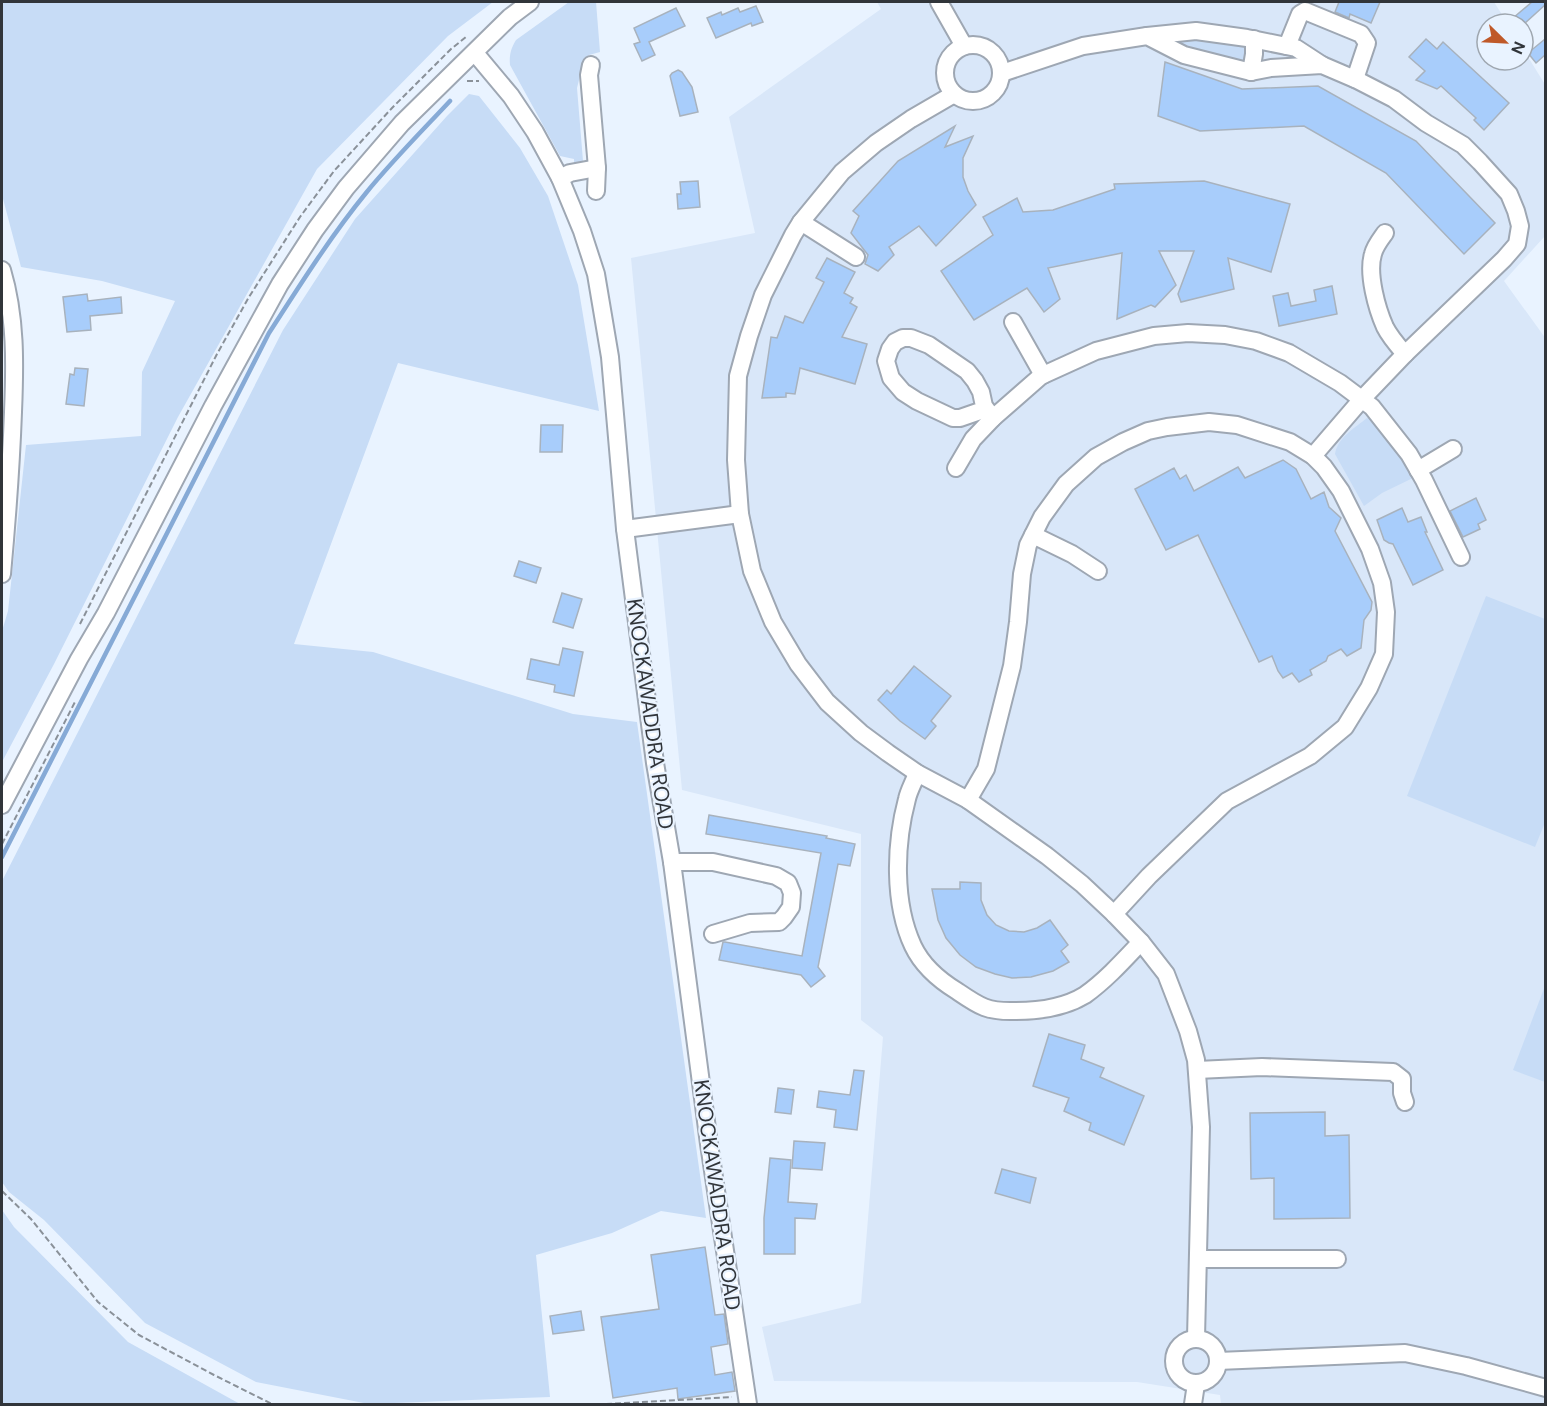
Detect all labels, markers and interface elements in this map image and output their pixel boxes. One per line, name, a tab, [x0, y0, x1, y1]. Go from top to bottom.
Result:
north arrow	[1475, 12, 1535, 72]
text: N	[1506, 38, 1530, 57]
street label: KNOCKAWADDRA ROAD	[620, 597, 680, 831]
street label: KNOCKAWADDRA ROAD	[687, 1078, 747, 1312]

